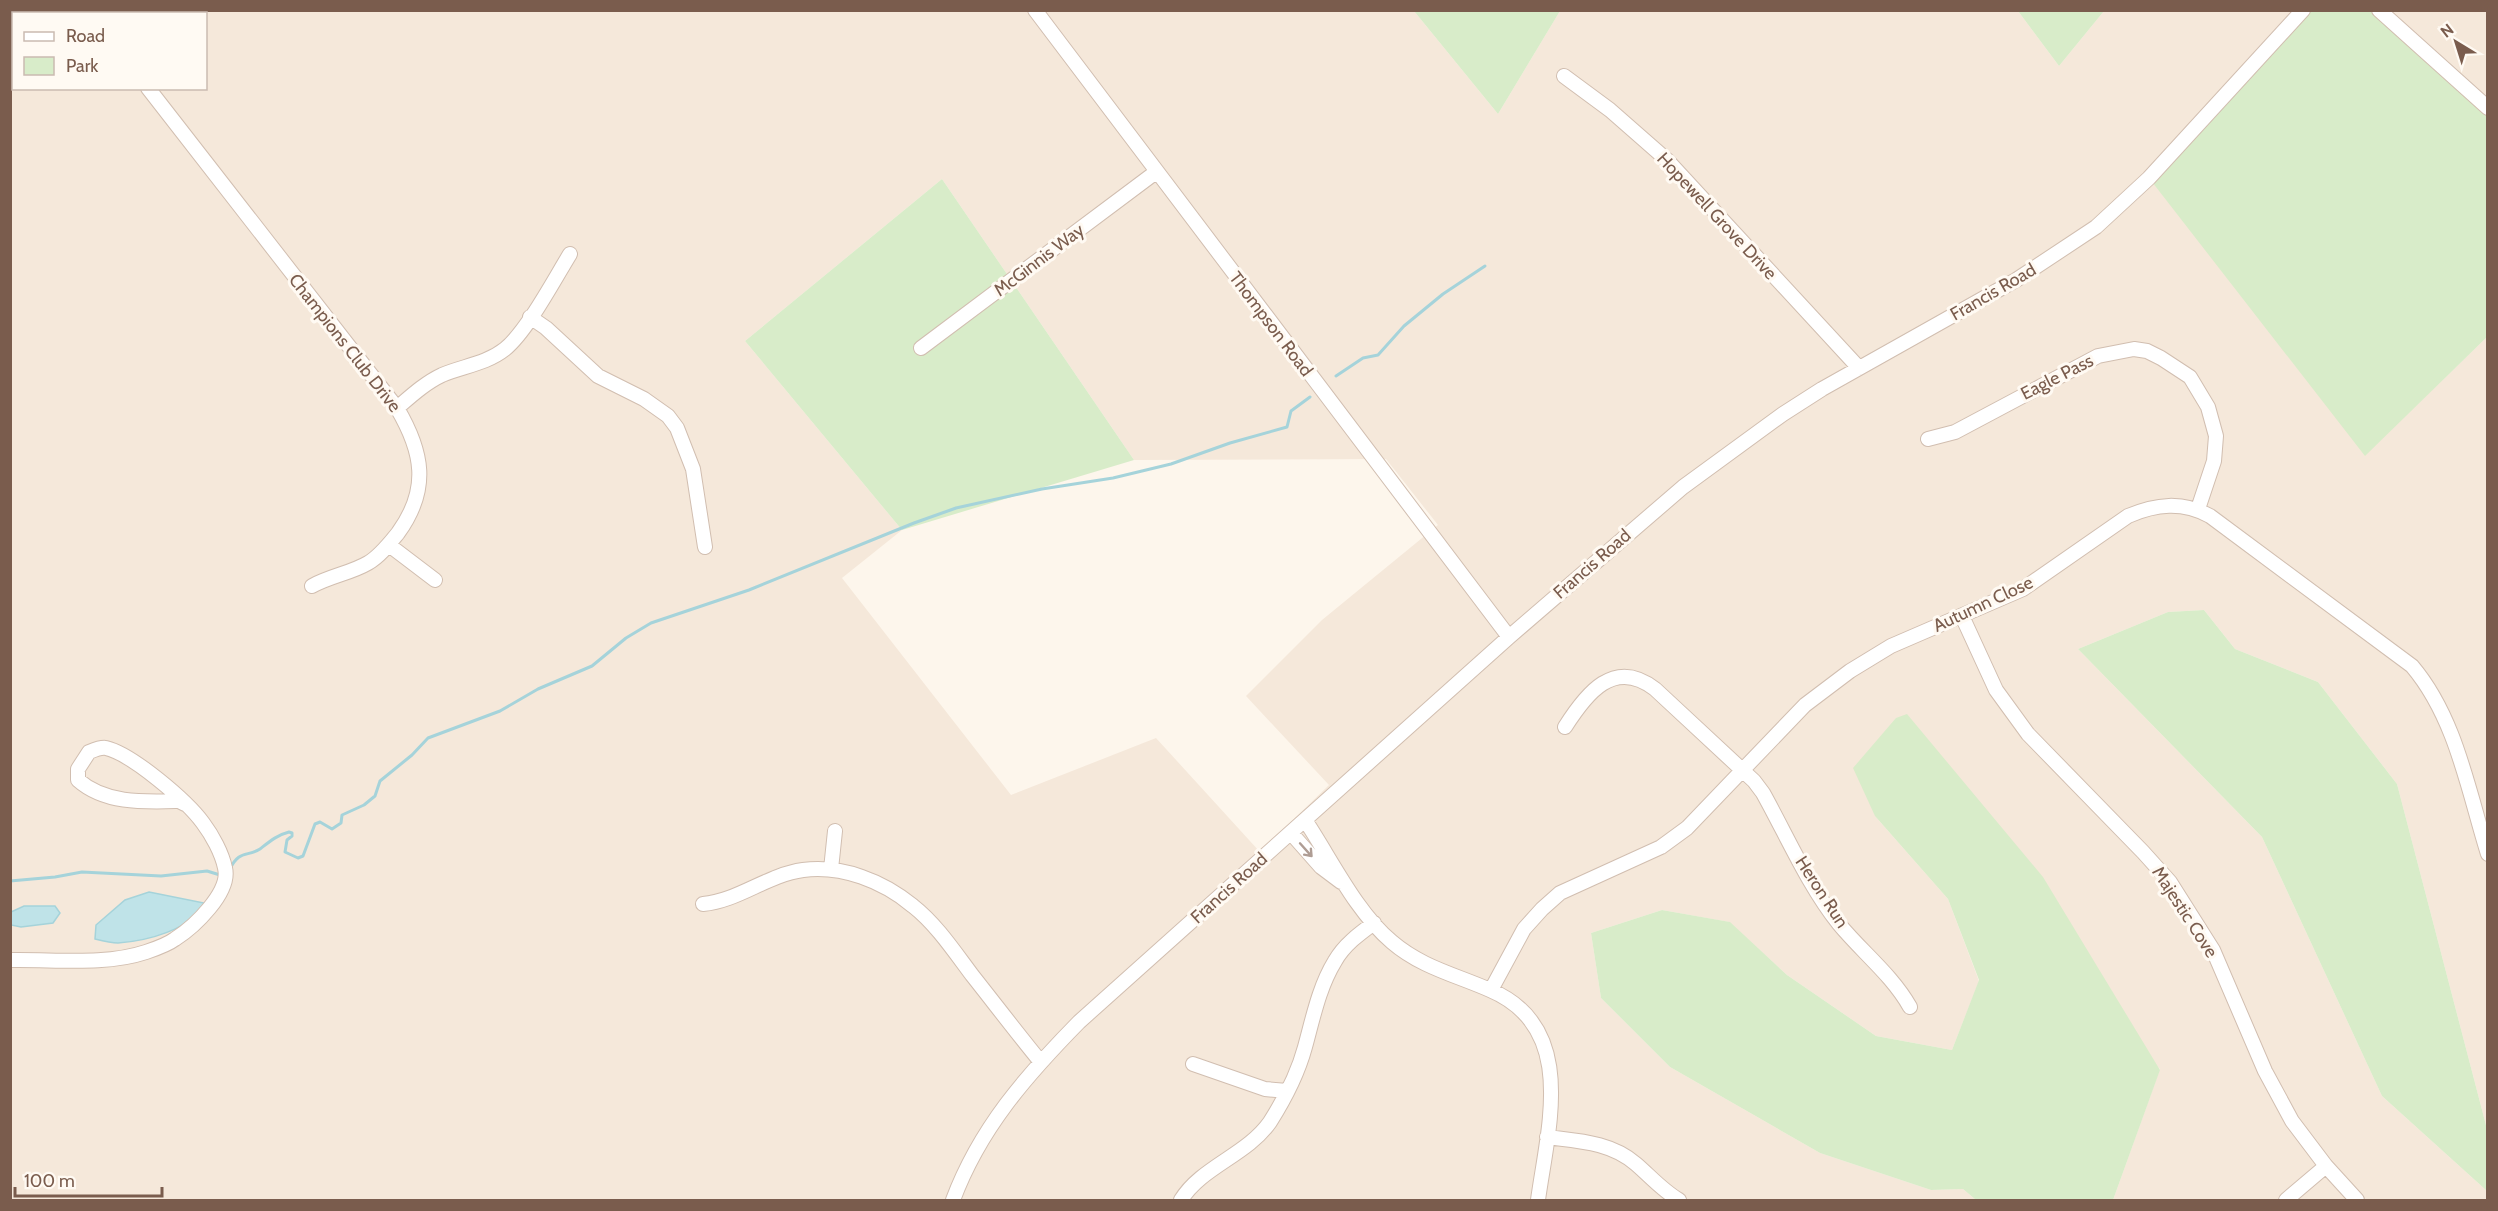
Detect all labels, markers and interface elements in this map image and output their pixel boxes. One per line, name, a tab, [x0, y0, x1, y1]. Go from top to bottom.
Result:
legend	[12, 12, 207, 90]
north arrow	[2426, 12, 2486, 72]
text: N	[2437, 20, 2457, 42]
text: Road	[66, 25, 105, 47]
text: Park	[66, 55, 99, 77]
street label: Hopewell Grove Drive	[1652, 148, 1782, 284]
street label: McGinnis Way	[990, 219, 1088, 301]
street label: Francis Road	[1946, 259, 2040, 325]
street label: Thompson Road	[1224, 267, 1318, 381]
street label: Champions Club Drive	[284, 269, 406, 417]
street label: Eagle Pass	[2017, 349, 2097, 405]
street label: Francis Road	[1549, 524, 1635, 604]
street label: Autumn Close	[1930, 571, 2036, 637]
one-way arrow	[1299, 842, 1313, 857]
street label: Francis Road	[1186, 848, 1272, 928]
street label: Heron Run	[1791, 852, 1853, 932]
street label: Majestic Cove	[2147, 862, 2223, 962]
scale bar	[15, 1160, 162, 1198]
text: 100 m	[24, 1170, 75, 1192]

